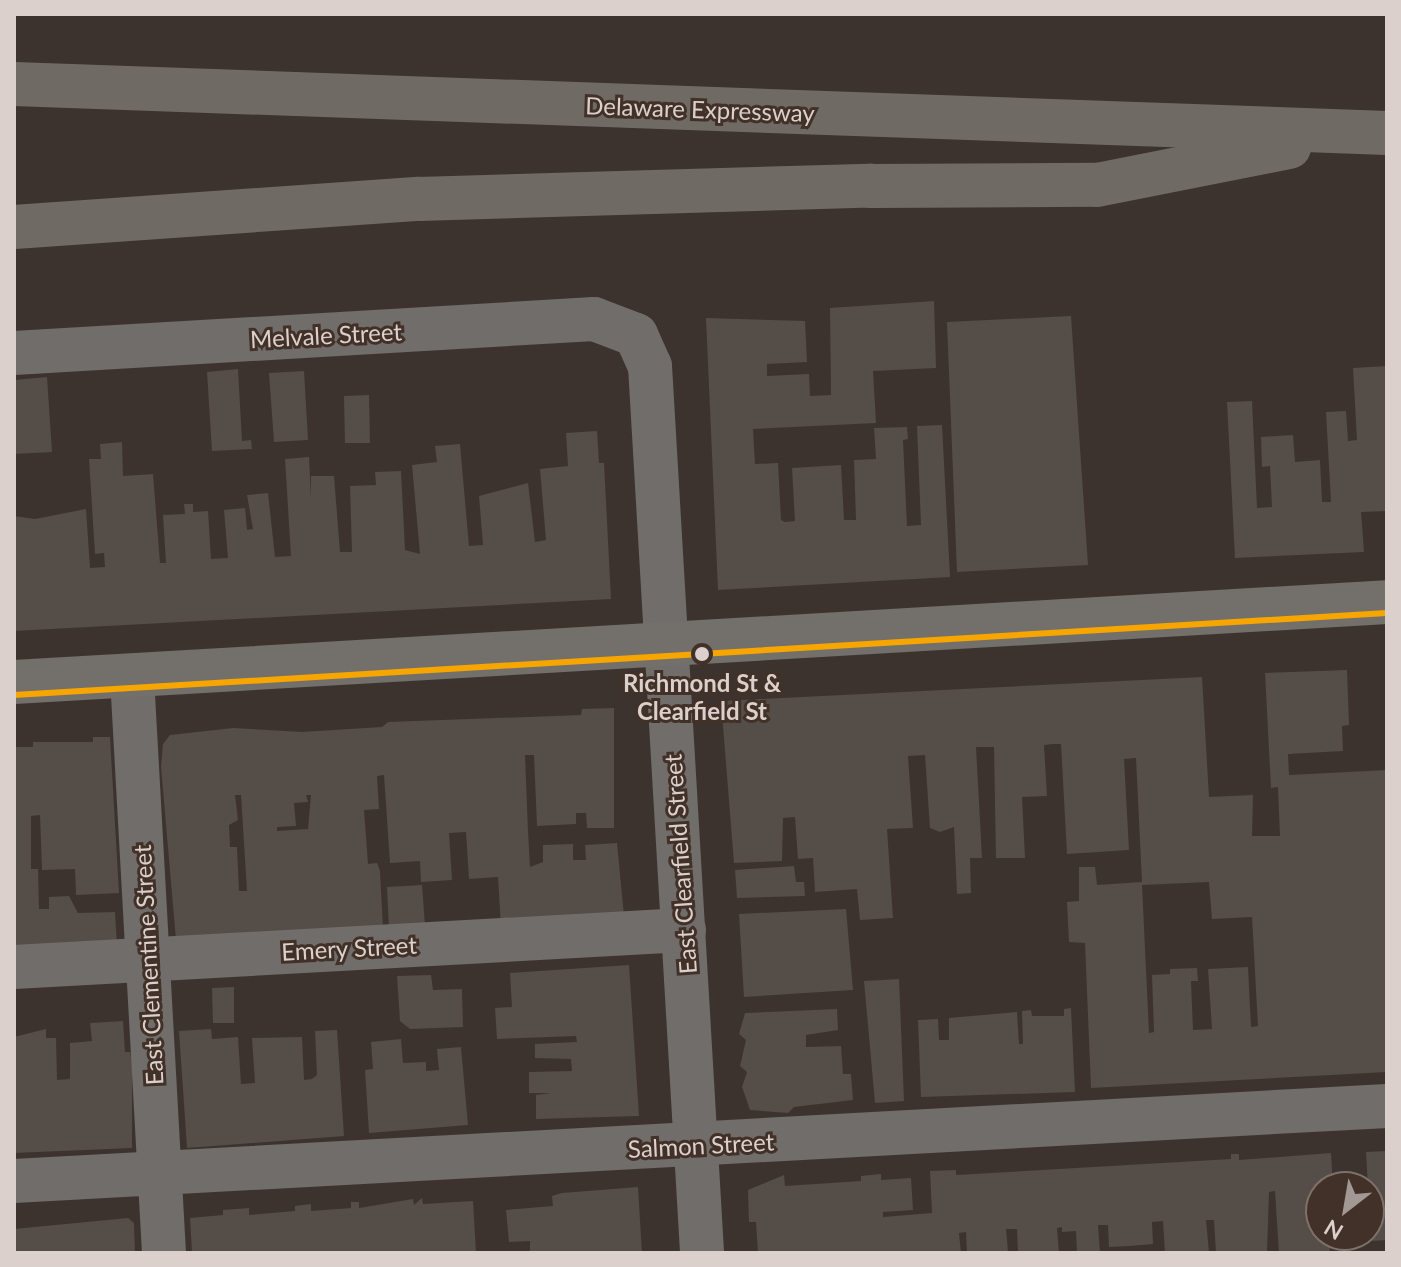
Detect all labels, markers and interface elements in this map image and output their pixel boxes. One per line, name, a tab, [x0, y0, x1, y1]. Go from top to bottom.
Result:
street label: Delaware Expressway	[585, 91, 815, 127]
street label: Melvale Street	[249, 317, 403, 353]
marker: Richmond St & Clearfield St	[691, 643, 713, 665]
place label: Richmond St & Clearfield St	[623, 669, 781, 725]
street label: East Clearfield Street	[658, 753, 702, 975]
street label: East Clementine Street	[127, 844, 169, 1086]
street label: Emery Street	[280, 930, 418, 966]
street label: Salmon Street	[627, 1127, 775, 1163]
north arrow	[1305, 1171, 1385, 1251]
text: N	[1319, 1214, 1348, 1246]

